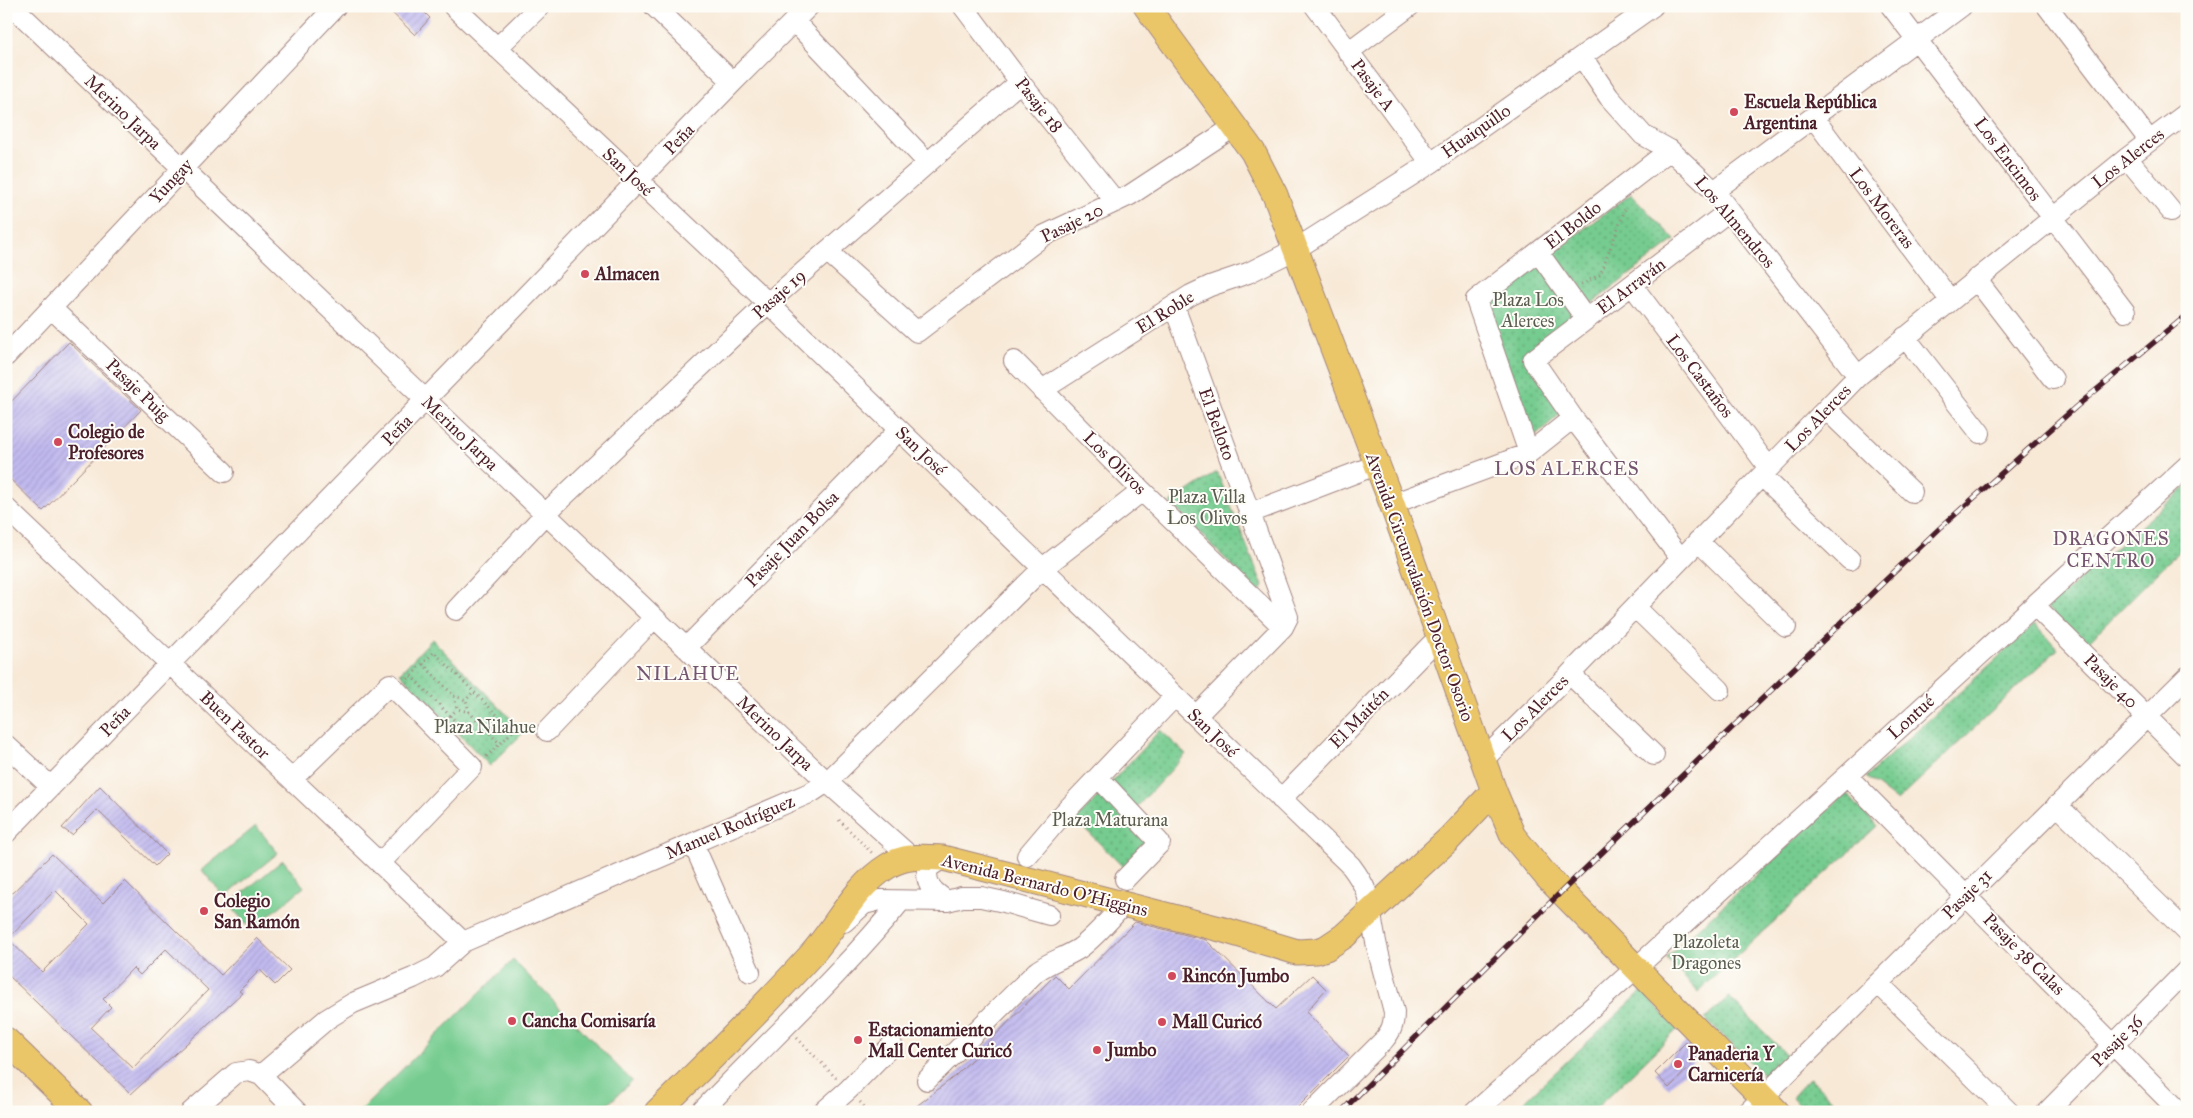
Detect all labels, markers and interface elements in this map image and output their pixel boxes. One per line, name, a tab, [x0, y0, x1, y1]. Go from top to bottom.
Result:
street label: Pasaje A	[1346, 55, 1400, 115]
street label: Merino Jarpa	[79, 70, 166, 155]
street label: Pasaje 18	[1011, 73, 1067, 137]
place label: Escuela República Argentina	[1743, 91, 1877, 135]
street label: Huaiquillo	[1437, 99, 1515, 164]
marker: Escuela República Argentina	[1728, 106, 1740, 118]
street label: Los Encimos	[1969, 113, 2047, 205]
street label: Peña	[659, 119, 699, 159]
street label: Los Alerces	[2087, 123, 2169, 193]
street label: San José	[597, 143, 658, 202]
street label: Yungay	[145, 153, 198, 209]
street label: Los Moreras	[1844, 163, 1920, 253]
street label: Los Almendros	[1690, 171, 1780, 273]
street label: El Boldo	[1540, 196, 1606, 254]
street label: Pasaje 20	[1037, 198, 1107, 248]
street label: El Arrayán	[1592, 253, 1670, 319]
place label: Almacen	[594, 263, 660, 285]
street label: Pasaje 19	[748, 264, 810, 324]
marker: Almacen	[579, 268, 591, 280]
street label: El Roble	[1132, 286, 1198, 338]
park label: Plaza Los Alerces	[1492, 289, 1564, 332]
street label: Los Castaños	[1661, 330, 1739, 422]
street label: Pasaje Puig	[101, 354, 175, 427]
street label: Los Alerces	[1780, 380, 1856, 456]
street label: El Belloto	[1194, 385, 1240, 463]
street label: Merino Jarpa	[416, 391, 503, 476]
street label: Peña	[377, 410, 417, 450]
place label: Colegio de Profesores	[68, 421, 145, 464]
street label: San José	[890, 422, 951, 481]
street label: Los Olivos	[1079, 427, 1151, 499]
marker: Colegio de Profesores	[52, 436, 64, 448]
street label: Avenida Circunvalación Doctor Osorio	[1361, 449, 1479, 724]
district label: LOS ALERCES	[1494, 457, 1640, 480]
street label: Pasaje Juan Bolsa	[741, 486, 844, 592]
park label: Plaza Villa Los Olivos	[1167, 486, 1247, 529]
district label: DRAGONES CENTRO	[2052, 527, 2170, 572]
street label: Pasaje 40	[2079, 649, 2143, 713]
district label: NILAHUE	[636, 662, 740, 685]
street label: Los Alerces	[1497, 670, 1573, 746]
street label: El Maitén	[1325, 683, 1394, 753]
street label: Buen Pastor	[195, 686, 275, 764]
street label: Lontué	[1883, 690, 1939, 744]
street label: Merino Jarpa	[731, 691, 818, 776]
street label: Peña	[95, 701, 135, 741]
street label: San José	[1182, 704, 1243, 763]
park label: Plaza Nilahue	[434, 716, 536, 738]
street label: Manuel Rodríguez	[662, 790, 798, 865]
park label: Plaza Maturana	[1052, 809, 1169, 831]
street label: Avenida Bernardo O'Higgins	[939, 849, 1150, 922]
street label: Pasaje 31	[1937, 864, 1997, 924]
place label: Colegio San Ramón	[214, 890, 300, 933]
marker: Colegio San Ramón	[198, 905, 210, 917]
street label: Pasaje 38 Calas	[1978, 908, 2070, 1000]
park label: Plazoleta Dragones	[1671, 931, 1741, 975]
place label: Rincón Jumbo	[1182, 965, 1289, 988]
marker: Rincón Jumbo	[1166, 970, 1178, 982]
place label: Cancha Comisaría	[522, 1010, 656, 1032]
street label: Pasaje 36	[2087, 1010, 2148, 1071]
place label: Mall Curicó	[1172, 1011, 1262, 1033]
marker: Cancha Comisaría	[506, 1015, 518, 1027]
marker: Mall Curicó	[1156, 1016, 1168, 1028]
place label: Estacionamiento Mall Center Curicó	[868, 1019, 1012, 1062]
marker: Estacionamiento Mall Center Curicó	[852, 1034, 864, 1046]
place label: Jumbo	[1105, 1039, 1156, 1062]
place label: Panaderia Y Carnicería	[1688, 1043, 1776, 1086]
marker: Jumbo	[1091, 1044, 1103, 1056]
marker: Panaderia Y Carnicería	[1672, 1058, 1684, 1070]

